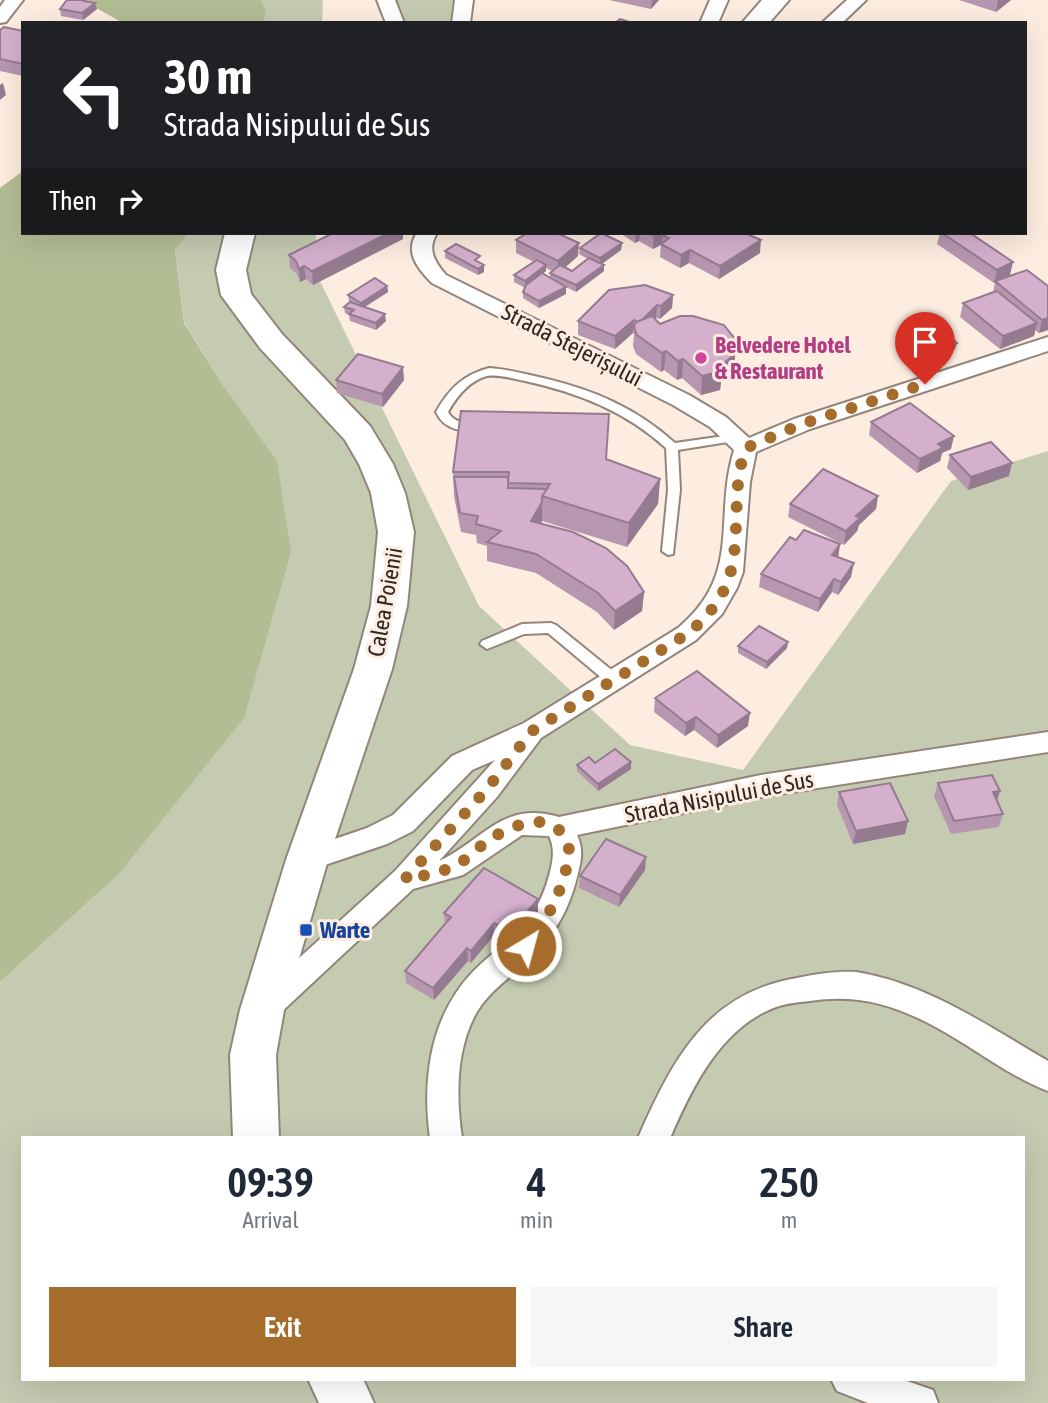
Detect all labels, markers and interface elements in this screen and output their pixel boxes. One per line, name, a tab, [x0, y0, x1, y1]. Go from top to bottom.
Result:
text: 30 m	[164, 48, 252, 104]
icon: left	[49, 49, 140, 140]
text: Strada Nisipului de Sus	[164, 106, 430, 143]
icon: right	[111, 182, 149, 220]
text: Then	[49, 186, 97, 216]
street label: Strada Stejerișului	[497, 298, 647, 392]
pin	[895, 312, 955, 384]
icon: arrive	[906, 323, 944, 361]
place label: Belvedere Hotel & Restaurant	[715, 332, 852, 384]
marker: Belvedere Hotel & Restaurant	[693, 350, 709, 366]
street label: Calea Poienii	[363, 545, 407, 659]
street label: Strada Nisipului de Sus	[623, 766, 815, 828]
position arrow	[489, 909, 563, 983]
place label: Warte	[319, 917, 370, 943]
marker: Warte	[298, 922, 314, 938]
text: 09:39	[227, 1158, 314, 1206]
text: 4	[527, 1158, 546, 1206]
text: 250	[759, 1158, 819, 1206]
text: Arrival	[242, 1207, 299, 1233]
text: min	[520, 1207, 553, 1233]
text: m	[781, 1207, 797, 1233]
button: Exit	[49, 1287, 516, 1367]
button: Share	[530, 1287, 997, 1367]

